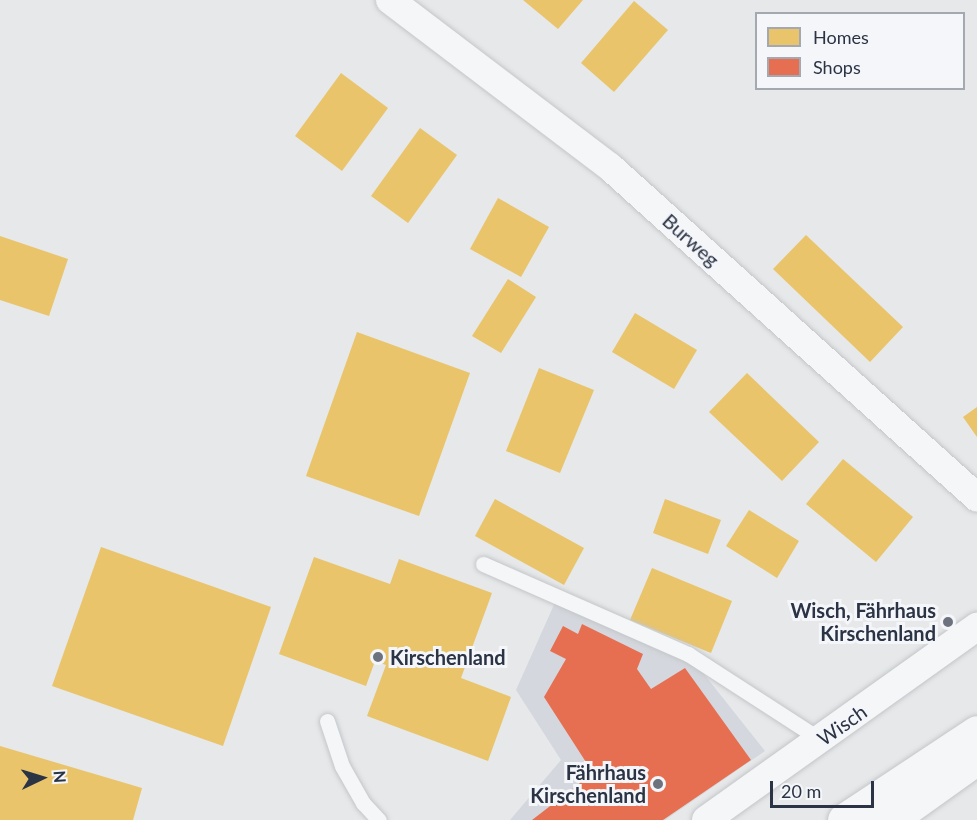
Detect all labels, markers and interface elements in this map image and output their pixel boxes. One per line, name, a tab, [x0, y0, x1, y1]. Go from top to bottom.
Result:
legend	[755, 12, 965, 90]
text: Homes	[813, 26, 869, 48]
text: Shops	[813, 56, 861, 78]
street label: Burweg	[658, 208, 724, 272]
place label: Wisch, Fährhaus Kirschenland	[790, 598, 936, 645]
marker: Wisch, Fährhaus Kirschenland	[941, 615, 955, 629]
place label: Kirschenland	[390, 645, 506, 669]
marker: Kirschenland	[371, 650, 385, 664]
street label: Wisch	[813, 699, 871, 751]
north arrow	[12, 748, 72, 808]
place label: Fährhaus Kirschenland	[530, 760, 646, 807]
scale bar	[773, 769, 876, 807]
text: N	[51, 770, 70, 784]
marker: Fährhaus Kirschenland	[651, 777, 665, 791]
text: 20 m	[781, 780, 821, 802]

